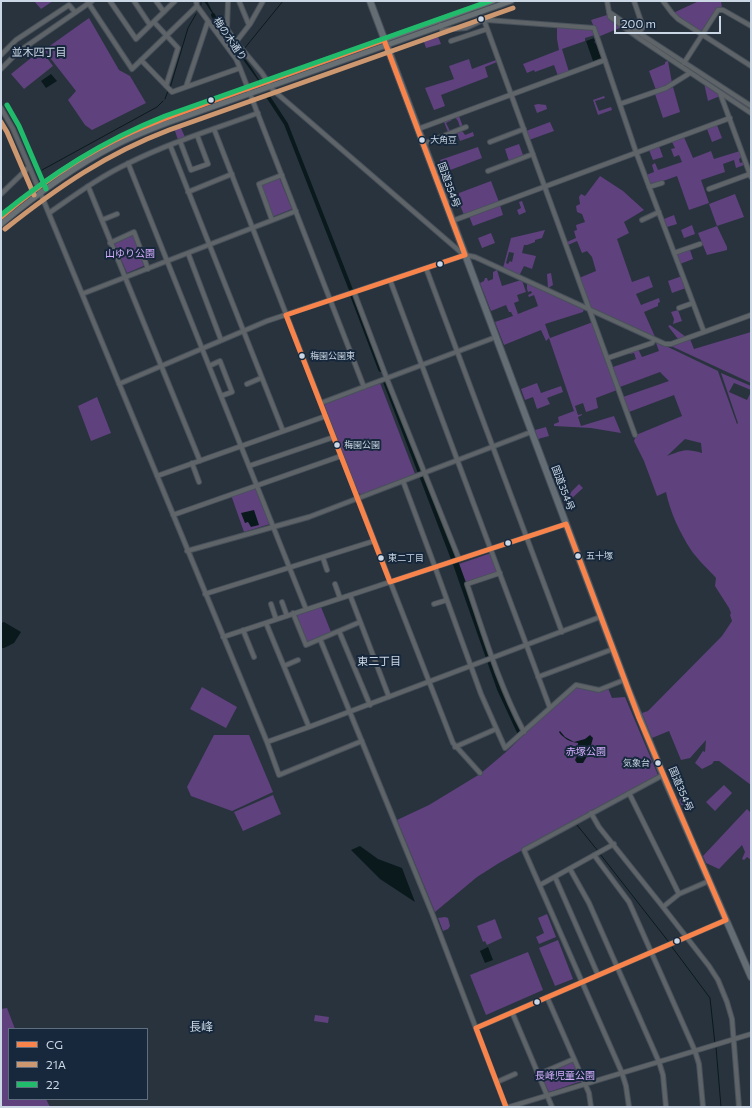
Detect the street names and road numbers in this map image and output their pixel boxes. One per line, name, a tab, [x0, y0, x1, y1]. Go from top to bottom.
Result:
street label: 梅の木通り	[211, 15, 249, 63]
street label: 国道354号	[435, 161, 463, 209]
street label: 国道354号	[549, 464, 577, 512]
street label: 国道354号	[666, 765, 696, 813]

